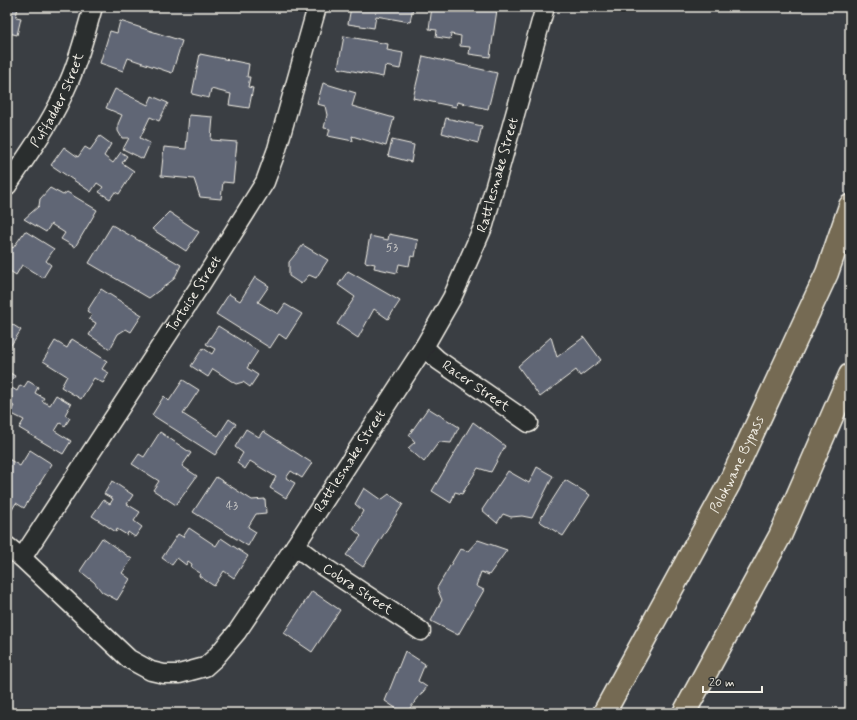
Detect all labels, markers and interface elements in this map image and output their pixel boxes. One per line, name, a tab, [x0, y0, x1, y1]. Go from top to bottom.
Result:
street label: Puffadder Street	[26, 50, 88, 151]
street label: Rattlesnake Street	[473, 116, 523, 236]
house number: 53	[386, 240, 398, 256]
street label: Tortoise Street	[163, 252, 225, 336]
street label: Racer Street	[438, 356, 514, 416]
street label: Rattlesnake Street	[310, 406, 390, 516]
street label: Polokwane Bypass	[706, 413, 768, 516]
house number: 43	[226, 498, 238, 514]
street label: Cobra Street	[319, 559, 397, 619]
scale bar	[703, 668, 762, 694]
text: 20 m	[709, 675, 735, 691]

